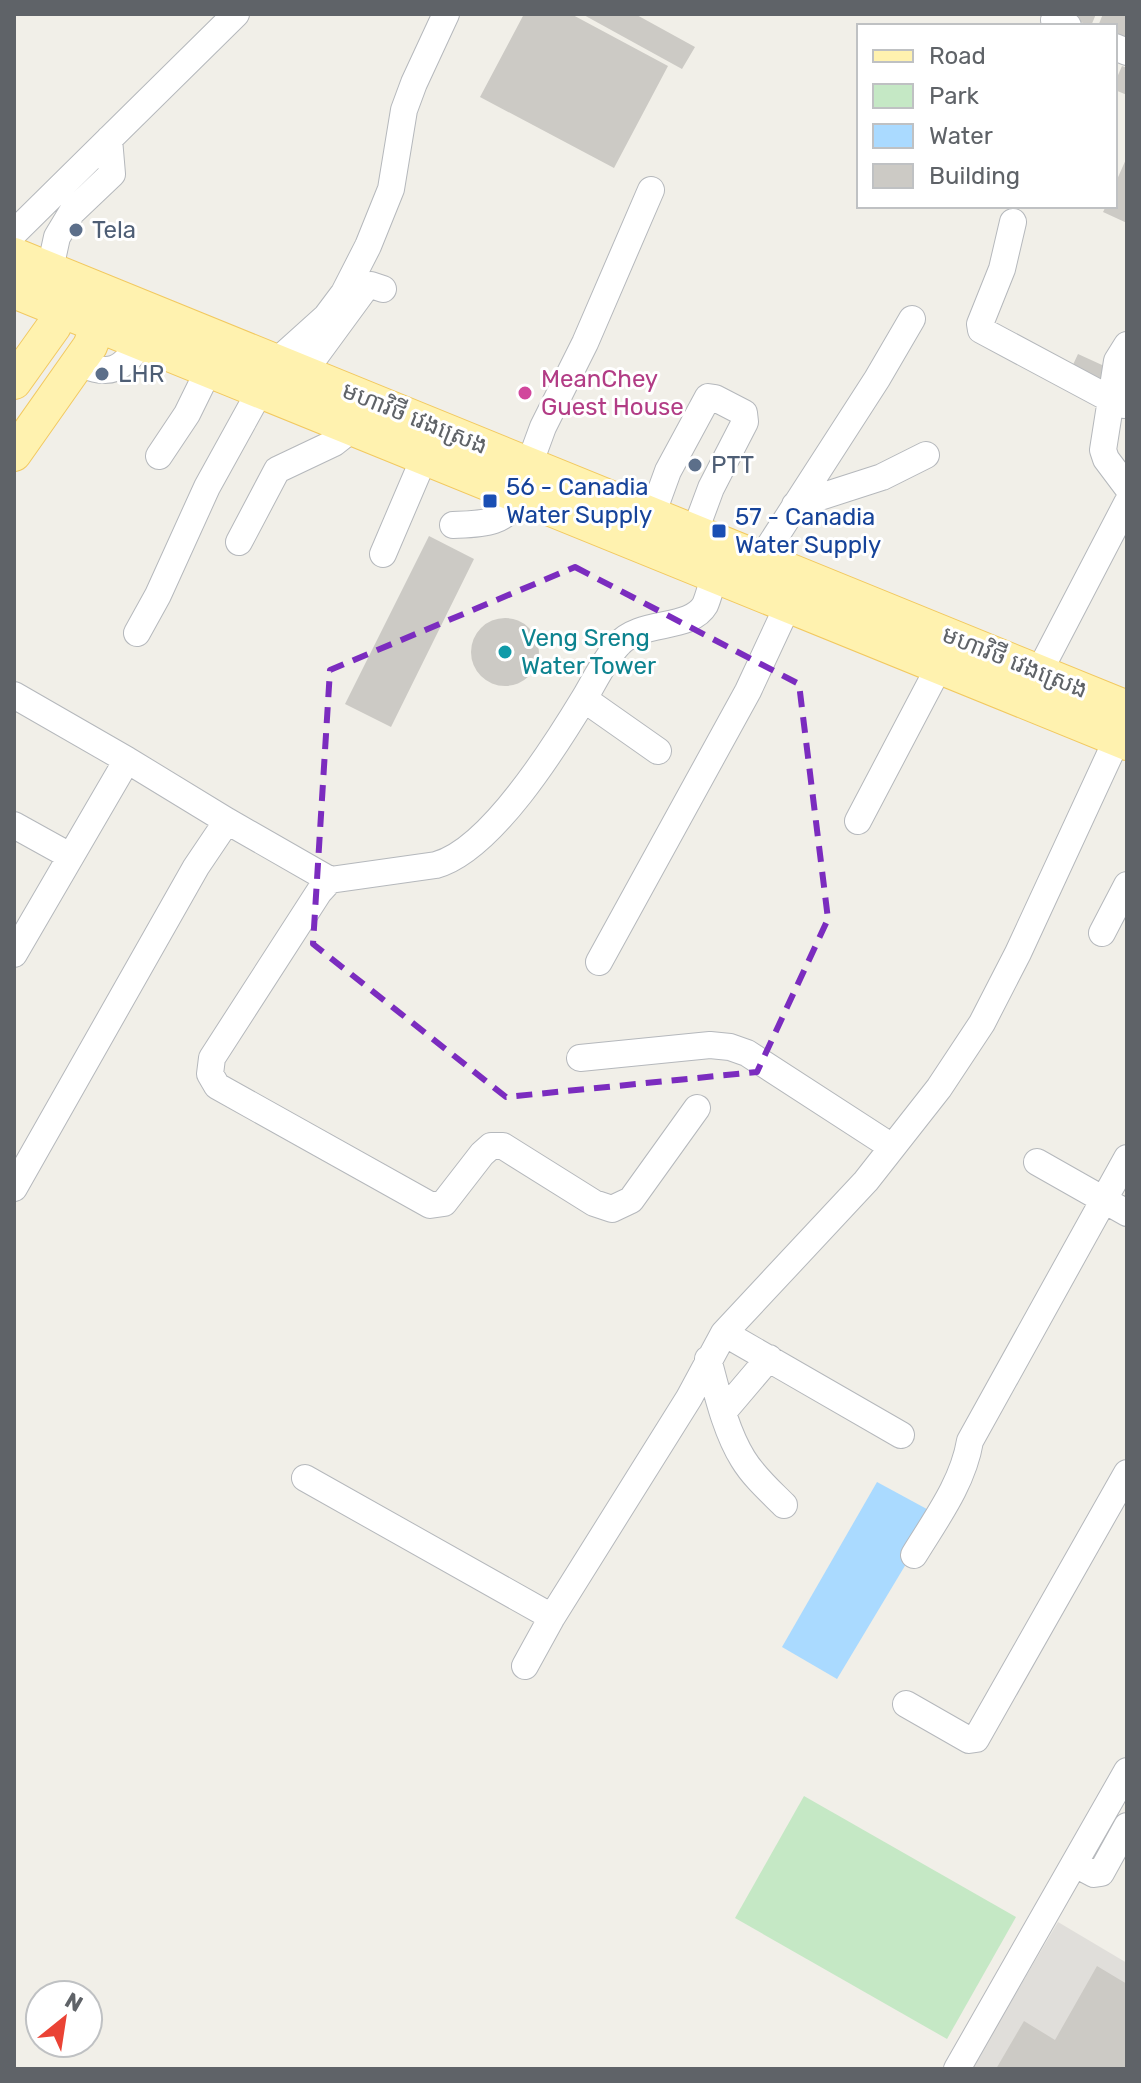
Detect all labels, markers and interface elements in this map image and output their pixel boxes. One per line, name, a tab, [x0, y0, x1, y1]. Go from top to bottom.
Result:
legend	[857, 24, 1117, 208]
text: Road	[929, 42, 986, 70]
text: Park	[929, 82, 980, 110]
text: Water	[929, 122, 993, 150]
text: Building	[929, 162, 1020, 190]
place label: Tela	[92, 216, 136, 244]
marker: Tela	[67, 221, 85, 239]
place label: LHR	[118, 360, 164, 388]
marker: LHR	[93, 365, 111, 383]
place label: MeanChey Guest House	[541, 365, 684, 421]
street label: មហាវិថី វេងស្រេង	[338, 375, 492, 460]
marker: MeanChey Guest House	[516, 384, 534, 402]
place label: PTT	[711, 451, 754, 479]
marker: PTT	[686, 456, 704, 474]
place label: 56 - Canadia Water Supply	[506, 473, 652, 529]
marker: 56 - Canadia Water Supply	[481, 492, 499, 510]
place label: 57 - Canadia Water Supply	[735, 503, 881, 559]
marker: 57 - Canadia Water Supply	[710, 522, 728, 540]
street label: មហាវិថី វេងស្រេង	[938, 619, 1092, 704]
place label: Veng Sreng Water Tower	[521, 624, 656, 680]
marker: Veng Sreng Water Tower	[496, 643, 514, 661]
north arrow	[24, 1979, 104, 2059]
text: N	[60, 1986, 87, 2018]

